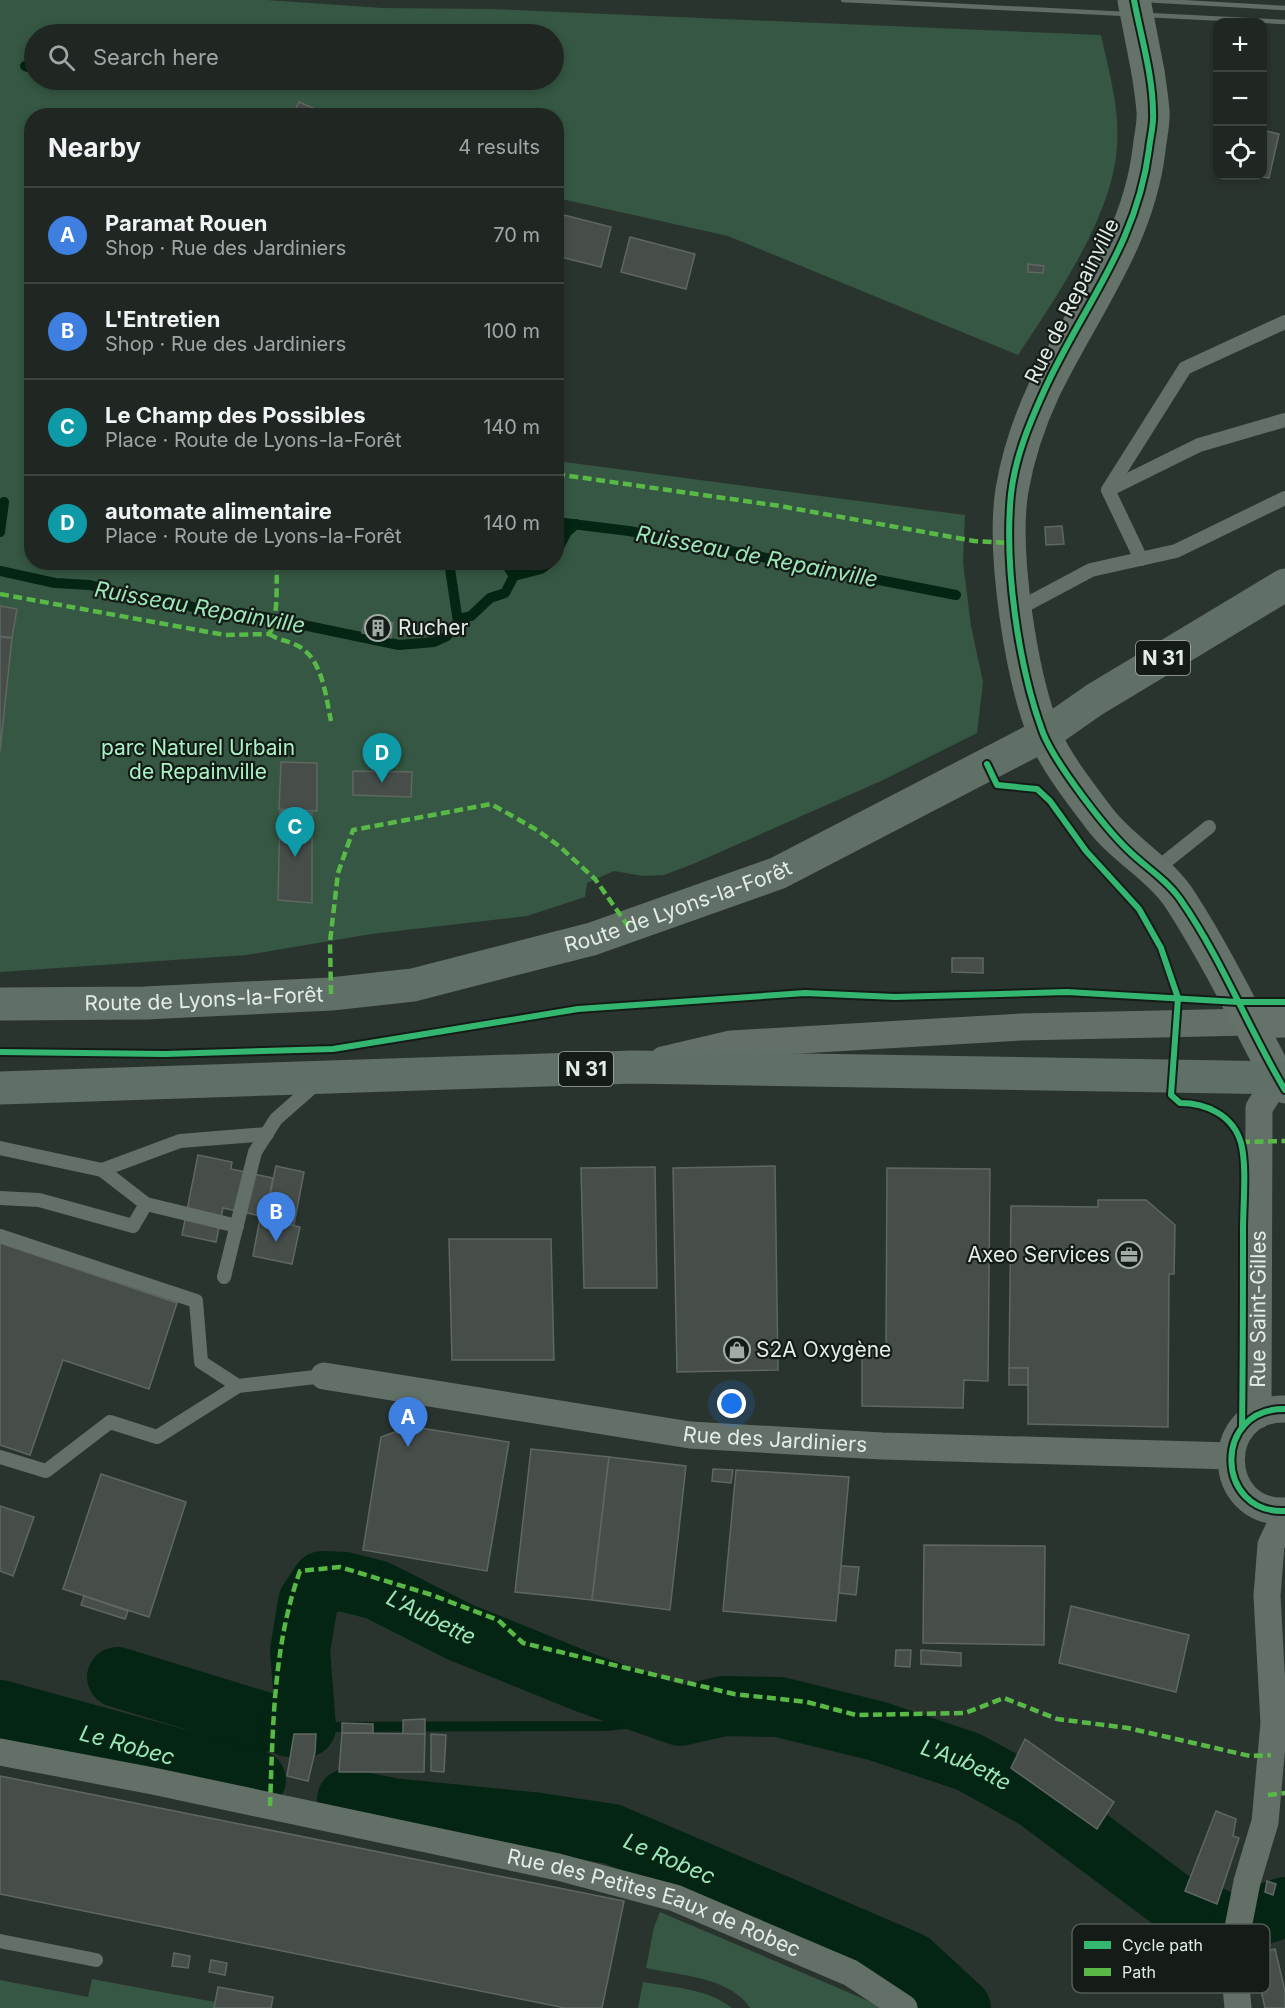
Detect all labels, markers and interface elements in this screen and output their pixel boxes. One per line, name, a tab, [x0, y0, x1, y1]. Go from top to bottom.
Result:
map controls	[1213, 18, 1267, 180]
button: +	[1213, 18, 1267, 72]
search box	[24, 24, 564, 90]
icon: search	[45, 41, 78, 74]
text: Search here	[93, 44, 219, 70]
button: −	[1213, 72, 1267, 126]
button: locate	[1213, 126, 1267, 180]
text: Nearby	[48, 132, 141, 163]
text: 4 results	[458, 135, 540, 159]
text: Paramat Rouen	[105, 210, 267, 236]
street label: Rue de Repainville	[1019, 214, 1124, 387]
text: A	[60, 223, 75, 247]
text: 70 m	[493, 223, 540, 247]
text: Shop · Rue des Jardiniers	[105, 236, 346, 260]
text: L'Entretien	[105, 306, 220, 332]
text: B	[61, 319, 74, 343]
text: 100 m	[483, 319, 540, 343]
text: Shop · Rue des Jardiniers	[105, 332, 346, 356]
text: Le Champ des Possibles	[105, 402, 366, 428]
text: C	[60, 415, 75, 439]
text: 140 m	[483, 415, 540, 439]
text: Place · Route de Lyons-la-Forêt	[105, 428, 402, 452]
text: automate alimentaire	[105, 498, 332, 524]
text: D	[60, 511, 75, 535]
text: 140 m	[483, 511, 540, 535]
water label: Ruisseau de Repainville	[634, 520, 880, 592]
text: Place · Route de Lyons-la-Forêt	[105, 524, 402, 548]
water label: Ruisseau Repainville	[93, 576, 307, 638]
building icon: Rucher	[363, 613, 393, 643]
place label: Rucher	[398, 615, 469, 640]
road number: N 31	[1136, 641, 1190, 675]
pin: D	[362, 734, 401, 783]
park label: parc Naturel Urbain de Repainville	[101, 735, 295, 784]
pin: C	[276, 808, 314, 857]
street label: Route de Lyons-la-Forêt	[562, 855, 796, 958]
street label: Route de Lyons-la-Forêt	[84, 981, 324, 1015]
road number: N 31	[559, 1052, 613, 1086]
pin: B	[256, 1192, 296, 1242]
street label: Rue Saint-Gilles	[1245, 1230, 1271, 1388]
office icon: Axeo Services	[1114, 1240, 1144, 1270]
place label: Axeo Services	[968, 1242, 1110, 1267]
shop icon: S2A Oxygène	[722, 1335, 752, 1365]
place label: S2A Oxygène	[756, 1337, 891, 1362]
your location	[717, 1389, 746, 1418]
pin: A	[388, 1398, 428, 1447]
street label: Rue des Jardiniers	[681, 1421, 868, 1457]
water label: L'Aubette	[383, 1584, 480, 1650]
water label: Le Robec	[77, 1719, 178, 1770]
water label: L'Aubette	[918, 1734, 1016, 1796]
water label: Le Robec	[620, 1828, 719, 1890]
street label: Rue des Petites Eaux de Robec	[505, 1844, 804, 1962]
legend	[1072, 1924, 1270, 1993]
text: Cycle path	[1122, 1935, 1203, 1955]
text: Path	[1122, 1962, 1156, 1982]

